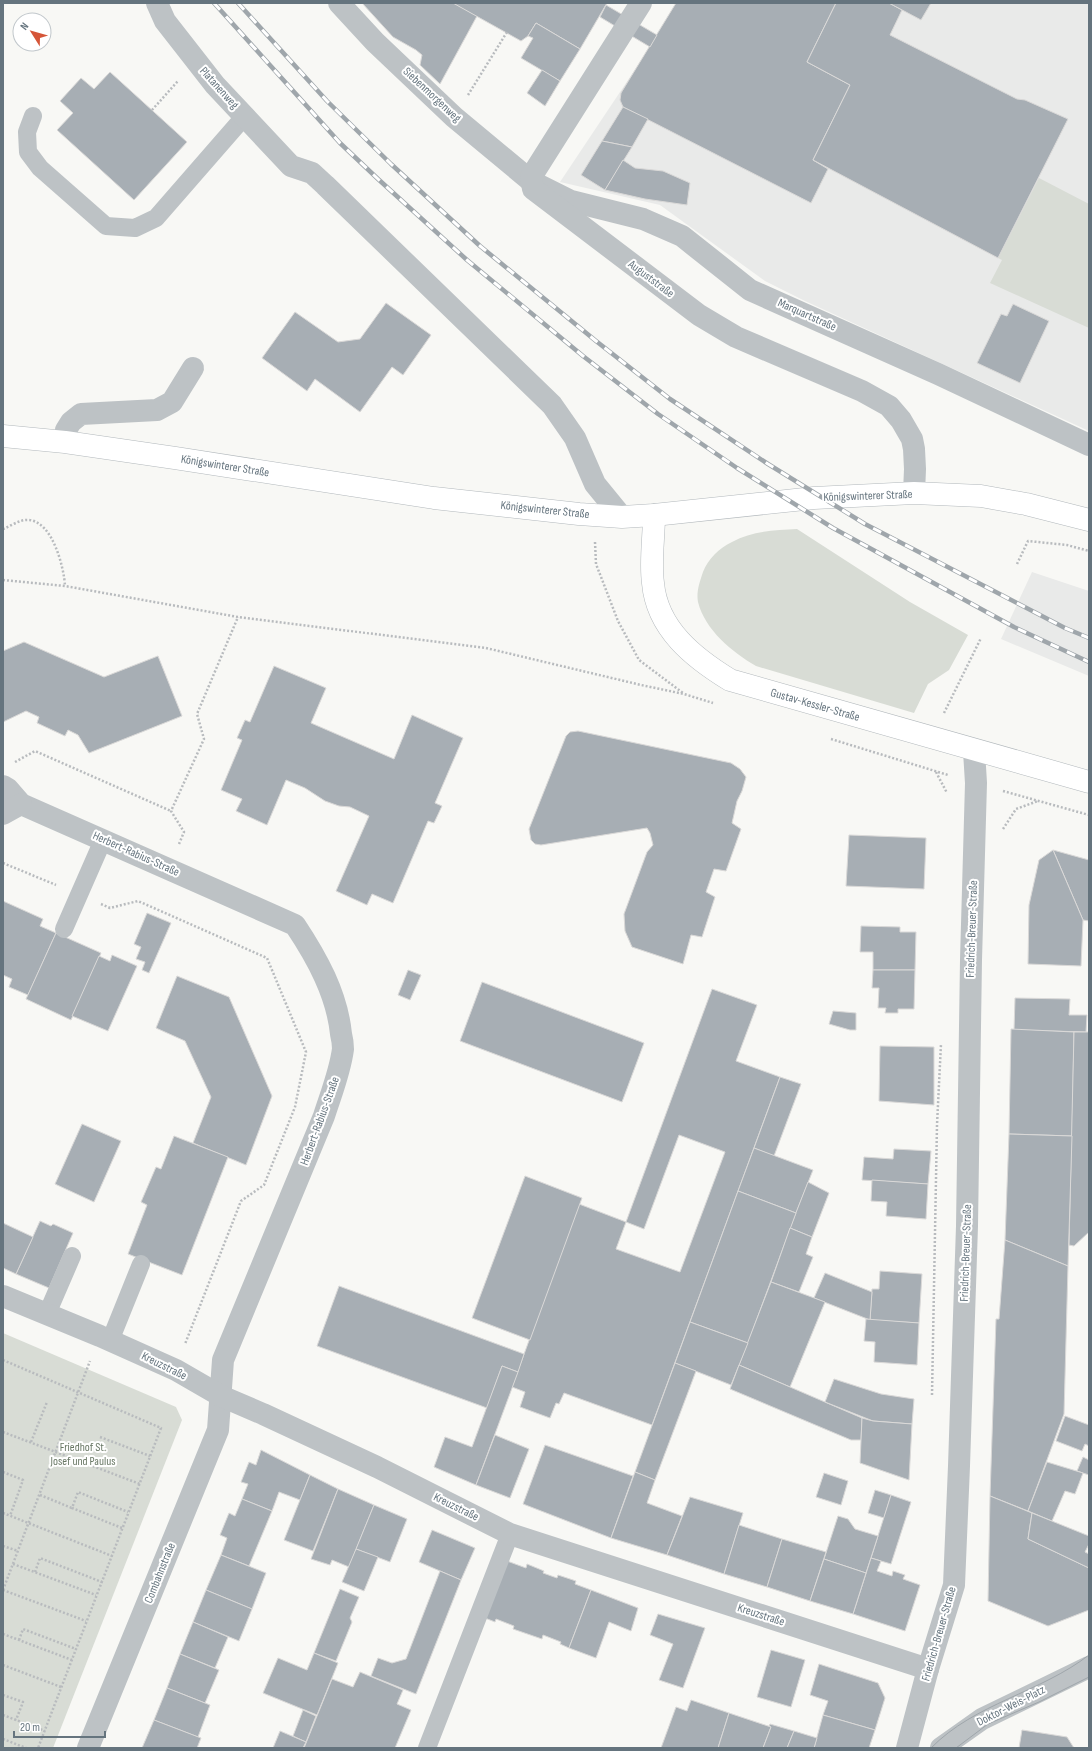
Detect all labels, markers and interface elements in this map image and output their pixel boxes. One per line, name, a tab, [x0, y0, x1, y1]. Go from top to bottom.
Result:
north arrow	[12, 12, 52, 52]
text: N	[17, 20, 31, 33]
street label: Platanenweg	[196, 64, 242, 112]
street label: Siebenmorgenweg	[400, 64, 464, 126]
street label: Auguststraße	[624, 256, 677, 301]
street label: Marquartstraße	[775, 295, 839, 335]
street label: Königswinterer Straße	[180, 452, 270, 480]
street label: Königswinterer Straße	[823, 487, 913, 505]
street label: Königswinterer Straße	[500, 498, 590, 522]
street label: Gustav-Kessler-Straße	[769, 685, 862, 725]
street label: Herbert-Rabius-Straße	[90, 828, 182, 880]
street label: Friedrich-Breuer-Straße	[963, 880, 981, 978]
street label: Herbert-Rabius-Straße	[297, 1074, 343, 1167]
street label: Friedrich-Breuer-Straße	[957, 1204, 975, 1302]
street label: Kreuzstraße	[139, 1349, 189, 1383]
park label: Friedhof St. Josef und Paulus	[49, 1440, 116, 1469]
street label: Kreuzstraße	[431, 1490, 481, 1524]
street label: Combahnstraße	[141, 1540, 179, 1605]
street label: Friedrich-Breuer-Straße	[918, 1585, 960, 1683]
street label: Kreuzstraße	[736, 1600, 787, 1630]
street label: Doktor-Weis-Platz	[974, 1682, 1048, 1730]
scale bar	[14, 1713, 105, 1739]
text: 20 m	[20, 1720, 40, 1735]

